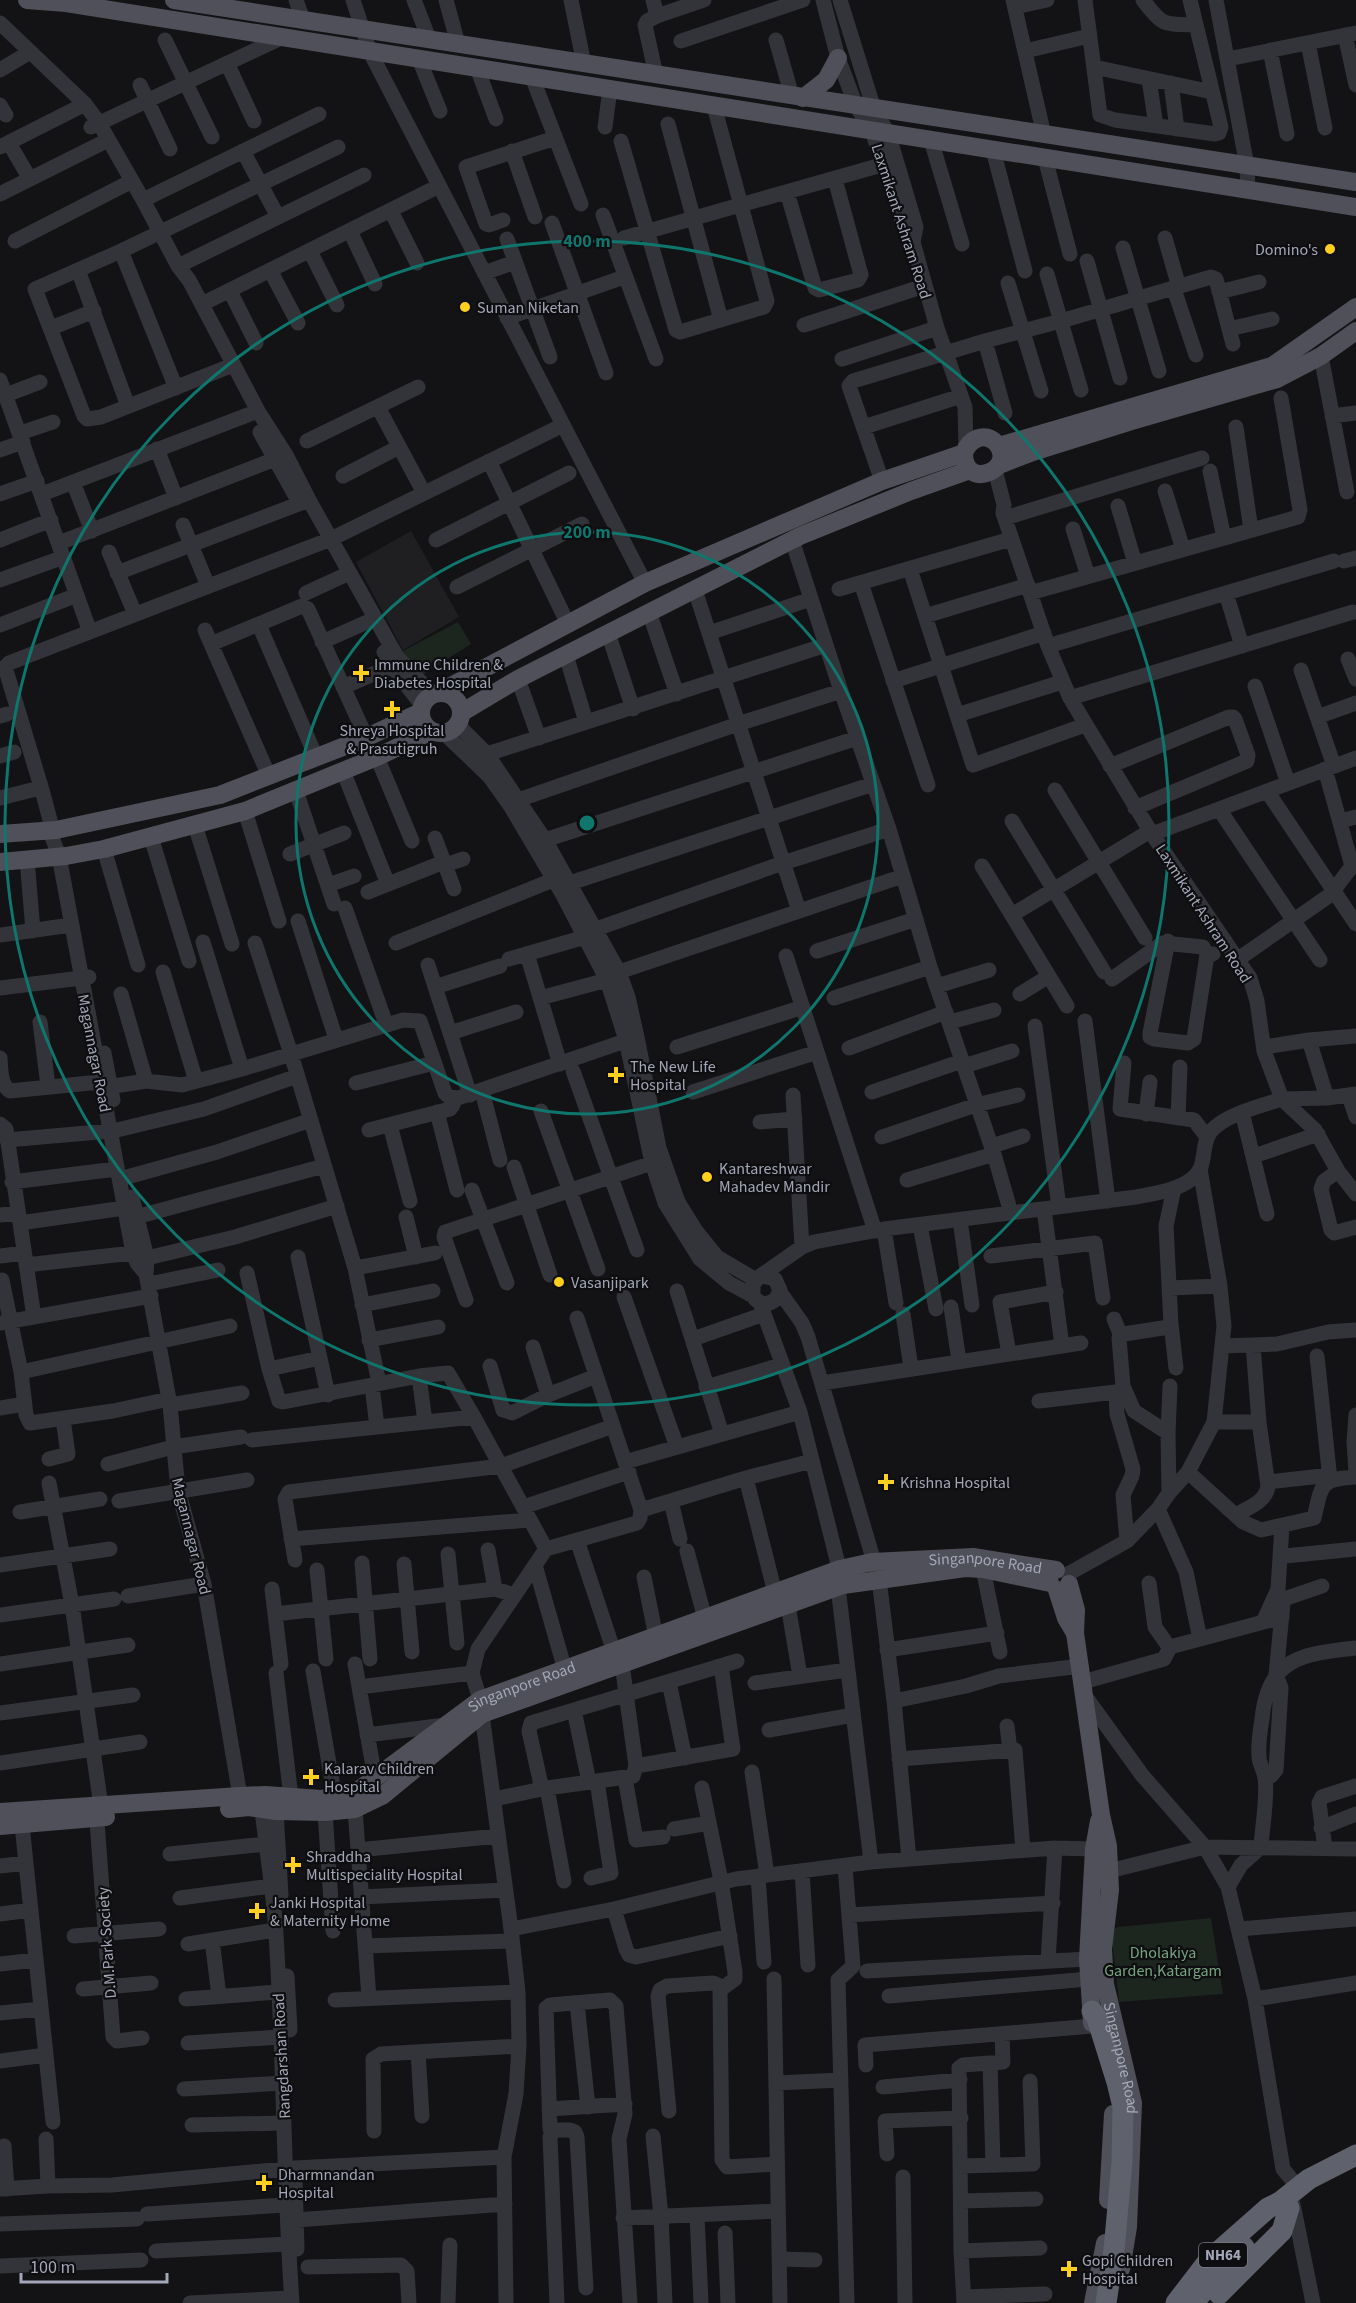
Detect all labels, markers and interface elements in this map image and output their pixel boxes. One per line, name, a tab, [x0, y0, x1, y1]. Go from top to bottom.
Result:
street label: Laxmikant Ashram Road	[866, 141, 937, 302]
text: 400 m	[563, 229, 611, 254]
place label: Domino's	[1255, 239, 1318, 261]
marker: Domino's	[1323, 242, 1337, 256]
place label: Suman Niketan	[477, 297, 579, 319]
marker: Suman Niketan	[458, 300, 472, 314]
text: 200 m	[563, 520, 611, 545]
place label: Immune Children & Diabetes Hospital	[374, 654, 503, 694]
marker: Immune Children & Diabetes Hospital	[352, 664, 370, 682]
marker: Shreya Hospital & Prasutigruh	[383, 700, 401, 718]
place label: Shreya Hospital & Prasutigruh	[340, 720, 444, 760]
centre of rings	[577, 813, 597, 833]
street label: Laxmikant Ashram Road	[1150, 840, 1256, 987]
street label: Magannagar Road	[72, 992, 116, 1114]
place label: The New Life Hospital	[630, 1056, 716, 1096]
marker: The New Life Hospital	[607, 1066, 625, 1084]
place label: Kantareshwar Mahadev Mandir	[719, 1158, 830, 1198]
marker: Kantareshwar Mahadev Mandir	[700, 1170, 714, 1184]
place label: Vasanjipark	[571, 1272, 649, 1294]
marker: Vasanjipark	[552, 1275, 566, 1289]
place label: Krishna Hospital	[900, 1472, 1010, 1494]
marker: Krishna Hospital	[877, 1473, 895, 1491]
street label: Magannagar Road	[166, 1475, 216, 1597]
street label: Singanpore Road	[928, 1547, 1044, 1580]
street label: Singanpore Road	[463, 1656, 579, 1718]
place label: Kalarav Children Hospital	[324, 1758, 434, 1798]
marker: Kalarav Children Hospital	[302, 1768, 320, 1786]
place label: Shraddha Multispeciality Hospital	[306, 1846, 462, 1886]
marker: Shraddha Multispeciality Hospital	[284, 1856, 302, 1874]
street label: D.M.Park Society	[92, 1886, 122, 1999]
place label: Janki Hospital & Maternity Home	[270, 1892, 390, 1932]
marker: Janki Hospital & Maternity Home	[248, 1902, 266, 1920]
park label: Dholakiya Garden,Katargam	[1104, 1942, 1222, 1982]
street label: Rangdarshan Road	[268, 1992, 296, 2119]
street label: Singanpore Road	[1098, 2000, 1143, 2114]
place label: Dharmnandan Hospital	[278, 2164, 375, 2204]
marker: Dharmnandan Hospital	[255, 2174, 273, 2192]
road number: NH64	[1199, 2243, 1247, 2267]
scale bar	[21, 2246, 166, 2284]
place label: Gopi Children Hospital	[1082, 2250, 1173, 2290]
text: 100 m	[30, 2255, 75, 2280]
marker: Gopi Children Hospital	[1060, 2260, 1078, 2278]

